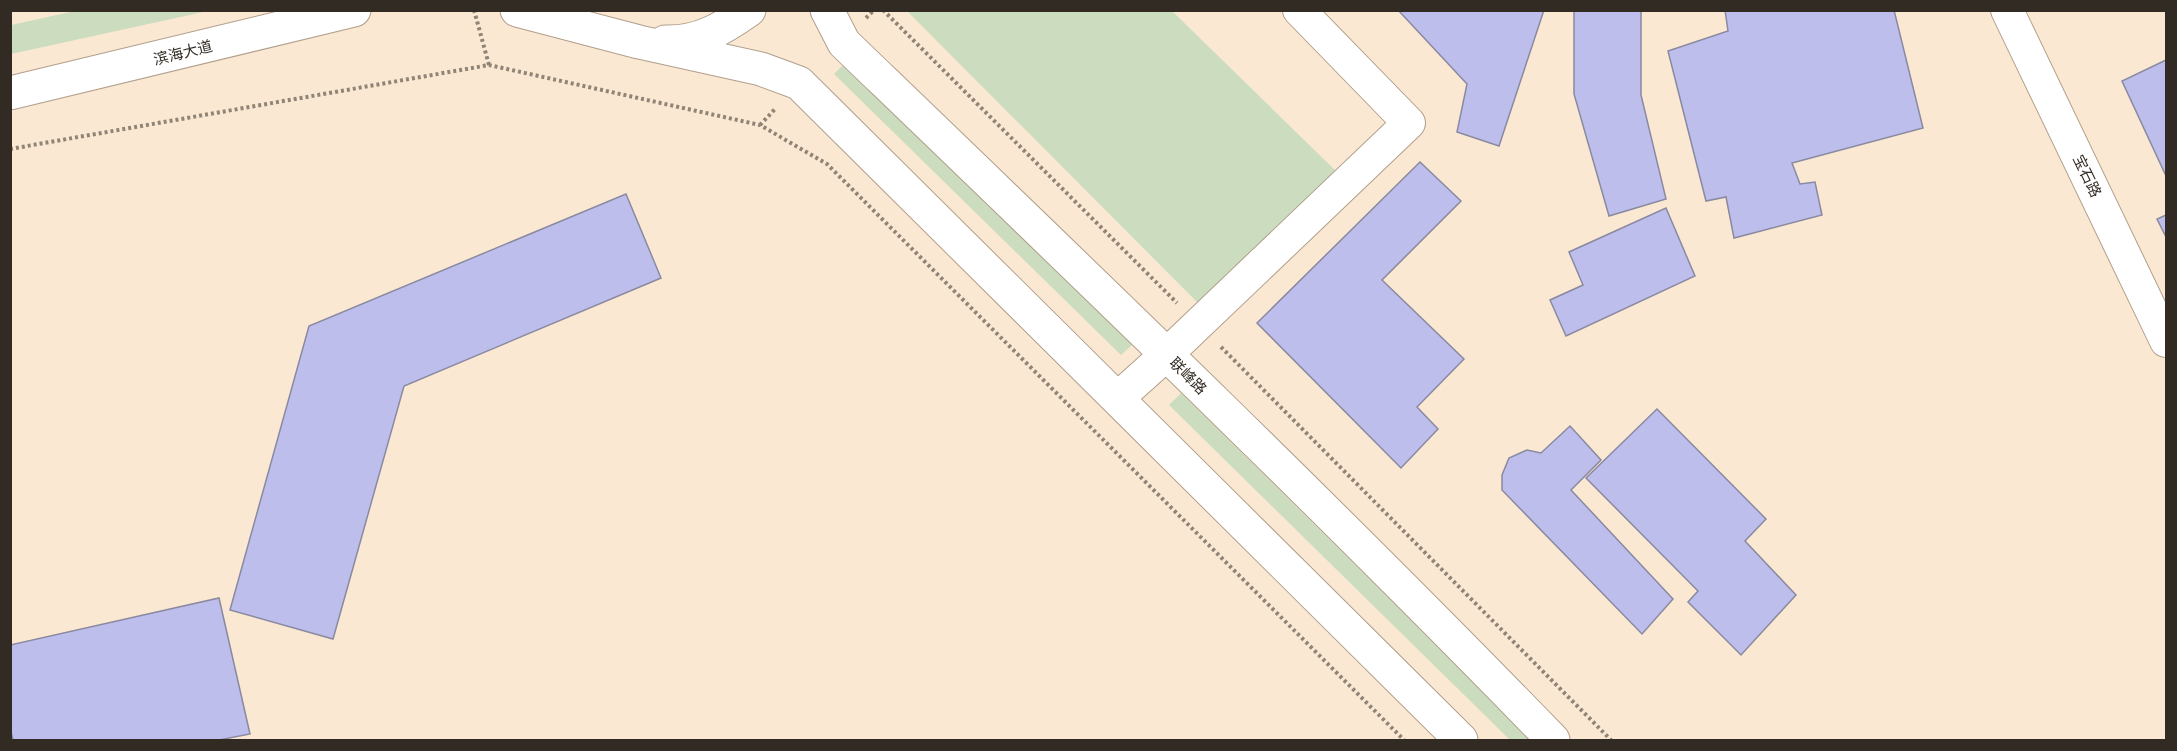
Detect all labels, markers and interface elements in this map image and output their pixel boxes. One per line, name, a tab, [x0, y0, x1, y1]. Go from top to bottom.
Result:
street label: 滨海大道	[151, 36, 215, 70]
street label: 宝石路	[2068, 151, 2106, 201]
street label: 联峰路	[1165, 353, 1211, 399]

